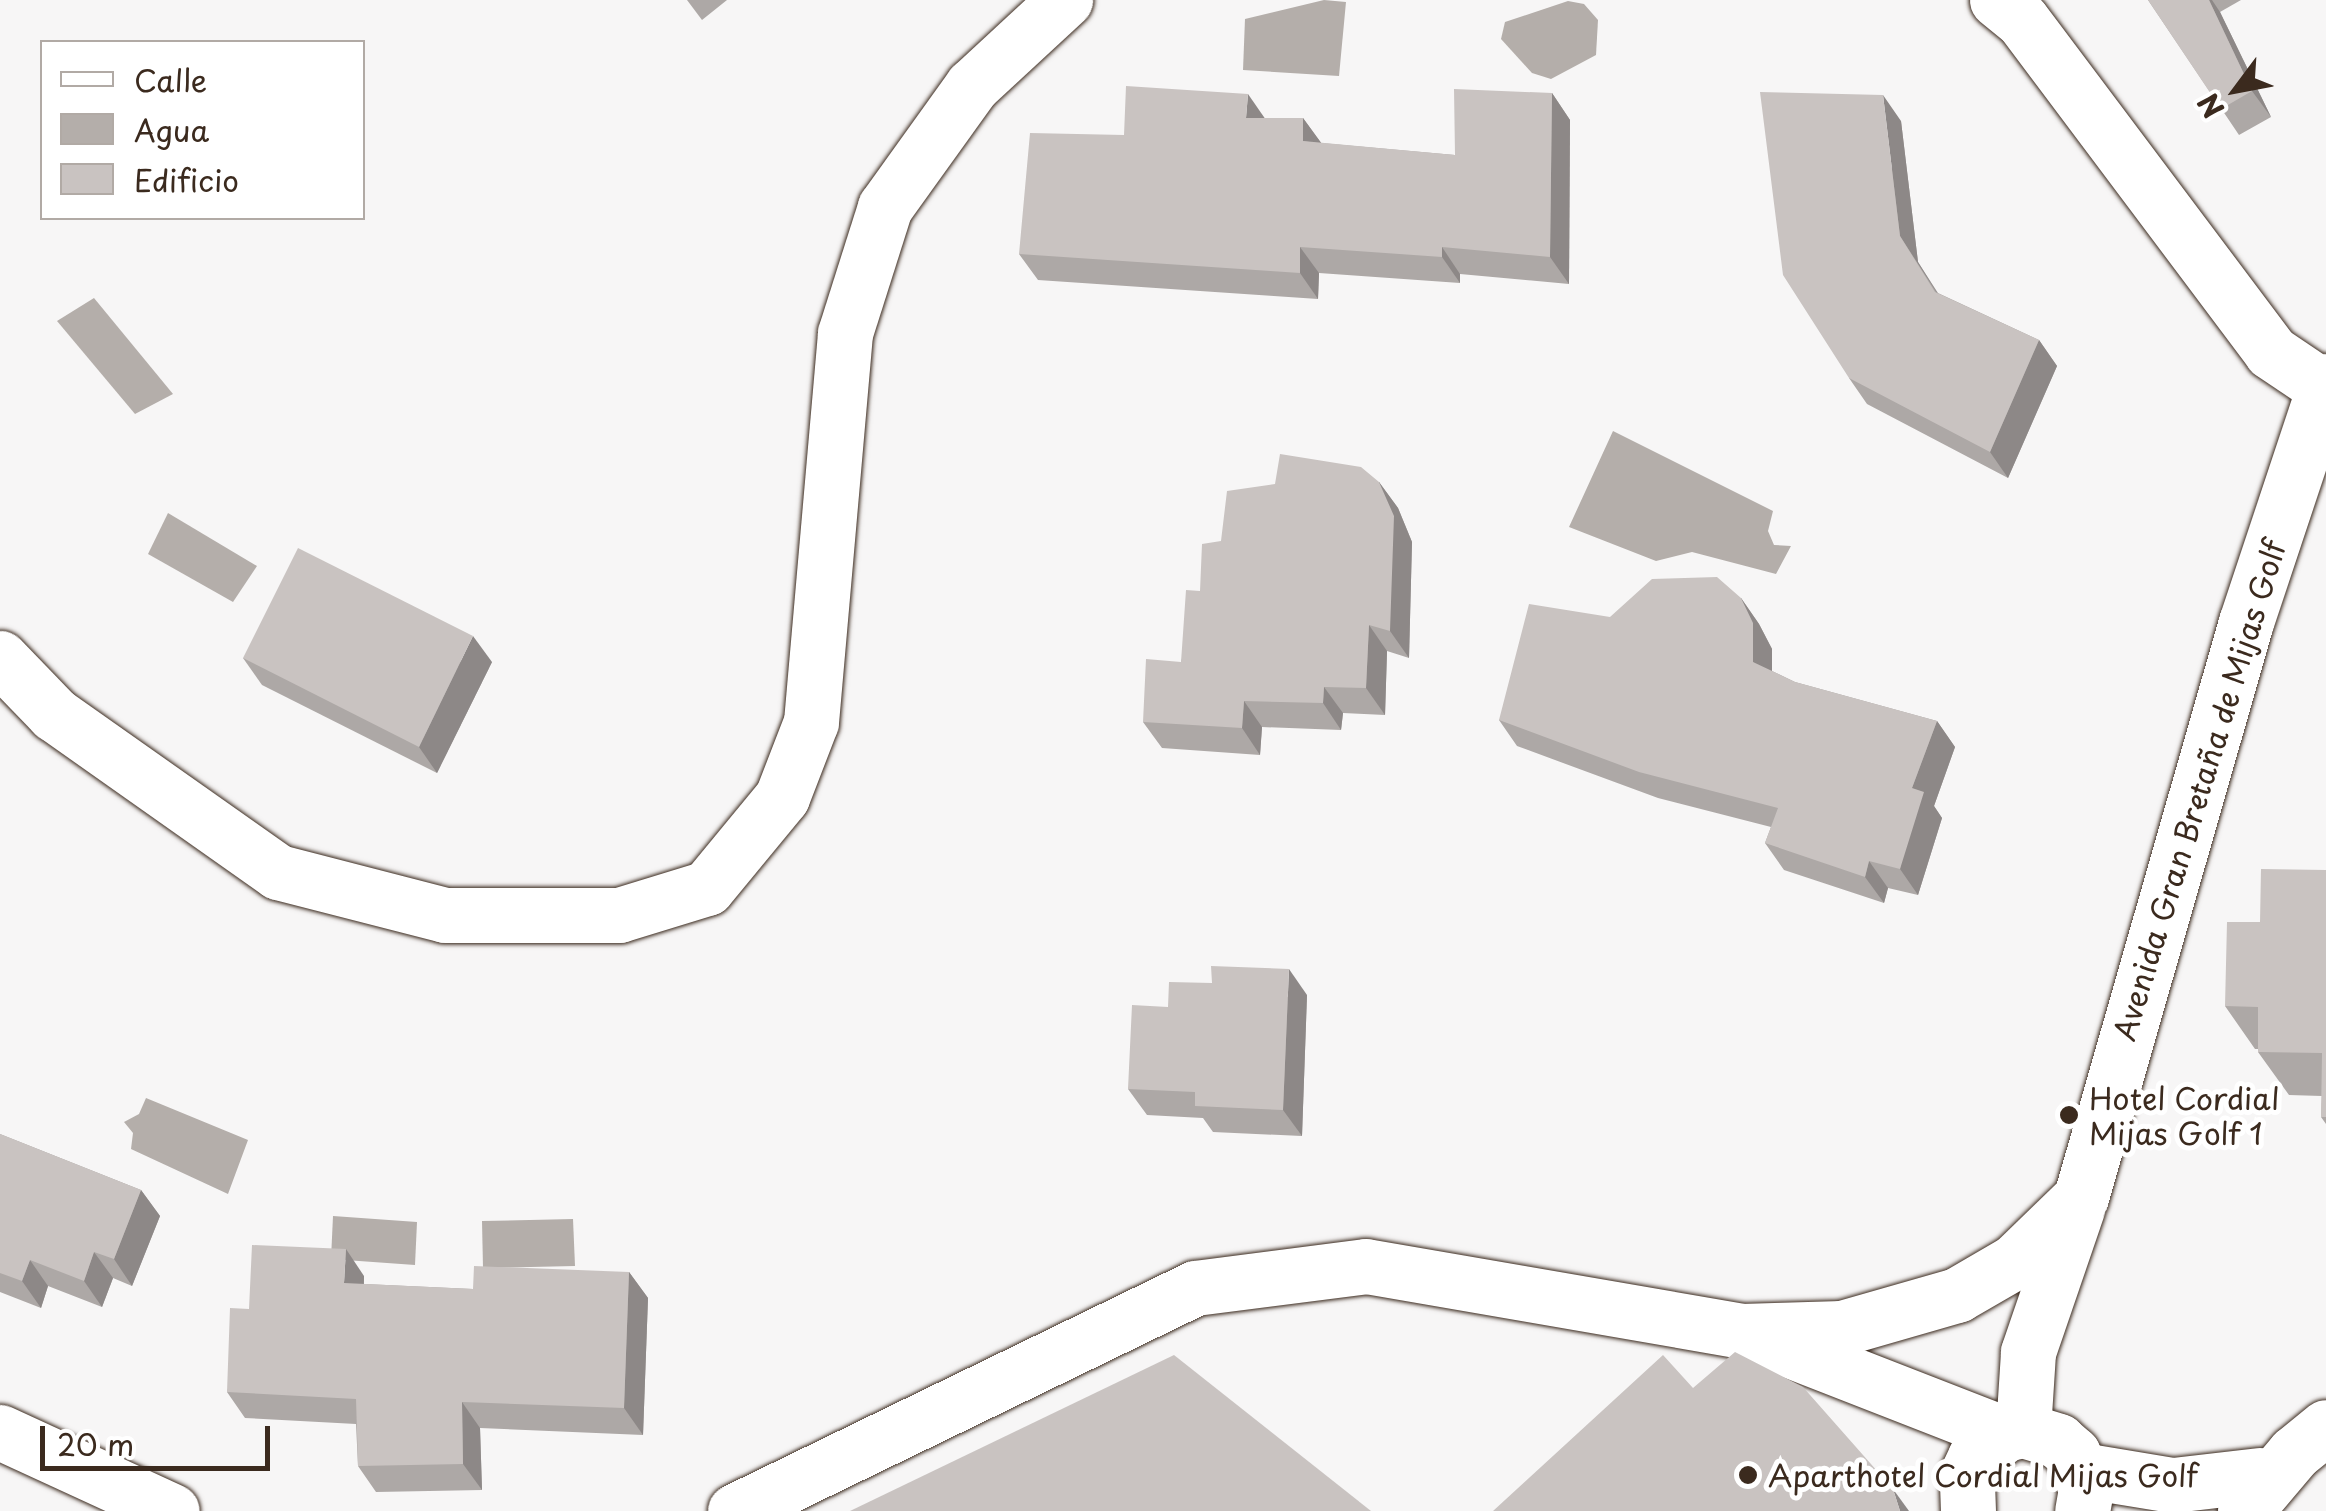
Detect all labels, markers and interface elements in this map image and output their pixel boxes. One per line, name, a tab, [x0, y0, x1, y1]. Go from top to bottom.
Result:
legend	[40, 40, 365, 220]
north arrow	[2186, 40, 2286, 140]
text: Calle	[134, 57, 207, 102]
text: N	[2186, 85, 2234, 127]
text: Agua	[134, 107, 209, 152]
text: Edificio	[134, 157, 239, 202]
street label: Avenida Gran Bretaña de Mijas Golf	[2105, 533, 2293, 1047]
place label: Hotel Cordial Mijas Golf 1	[2089, 1080, 2280, 1150]
marker: Hotel Cordial Mijas Golf 1	[2058, 1104, 2080, 1126]
scale bar	[45, 1406, 275, 1468]
text: 20 m	[57, 1421, 134, 1466]
place label: Aparthotel Cordial Mijas Golf	[1768, 1457, 2201, 1493]
marker: Aparthotel Cordial Mijas Golf	[1737, 1464, 1759, 1486]

